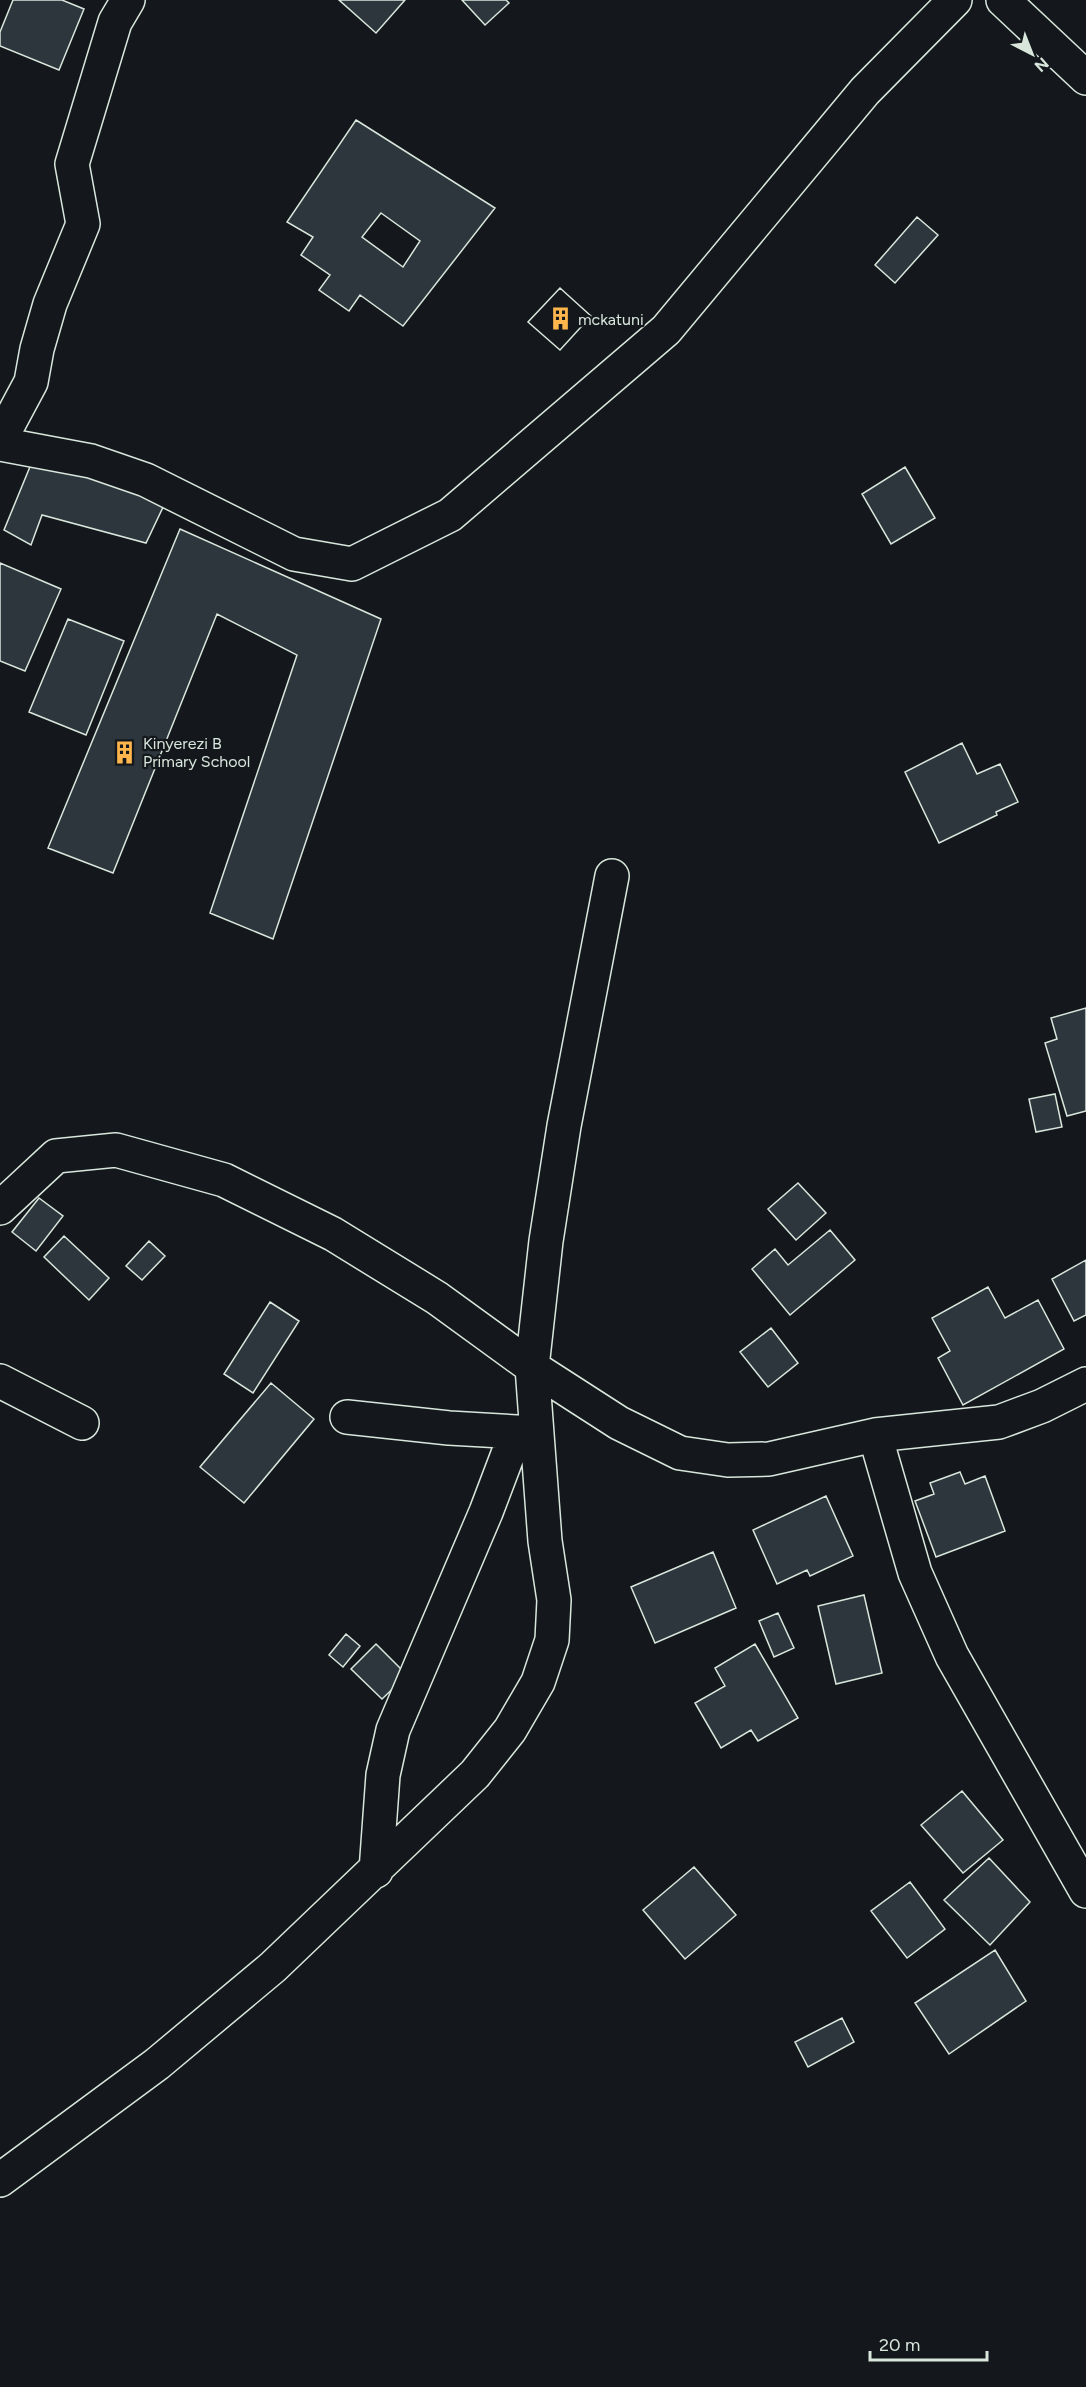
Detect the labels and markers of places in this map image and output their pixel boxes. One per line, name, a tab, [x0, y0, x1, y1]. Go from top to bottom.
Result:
building icon: mckatuni	[547, 306, 573, 332]
place label: mckatuni	[578, 310, 644, 329]
place label: Kinyerezi B Primary School	[143, 734, 250, 771]
building icon: Kinyerezi B Primary School	[112, 739, 138, 765]

